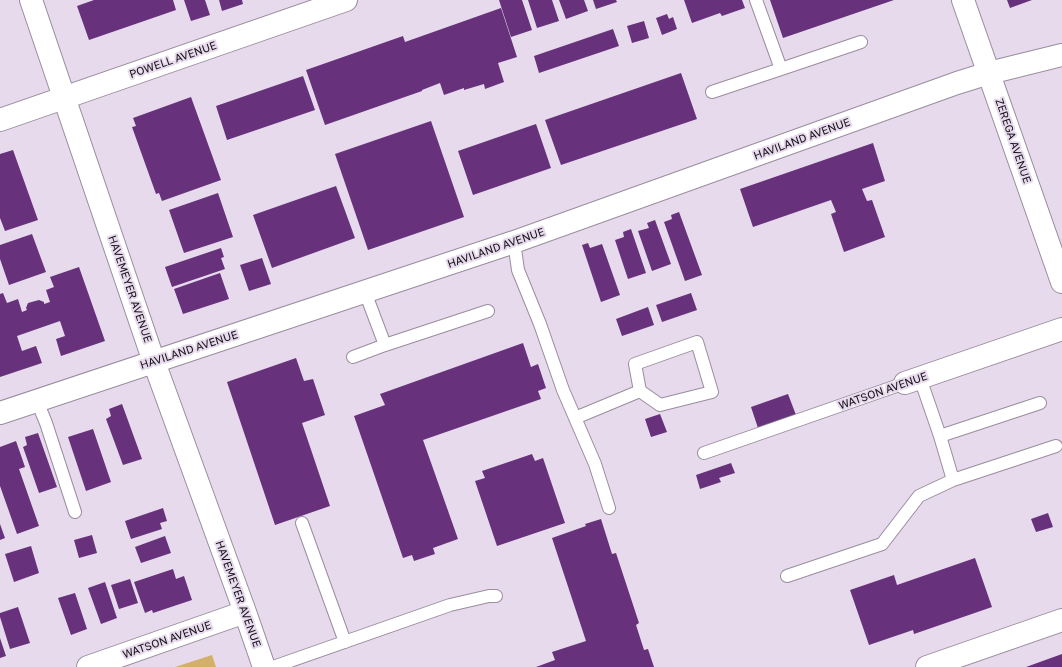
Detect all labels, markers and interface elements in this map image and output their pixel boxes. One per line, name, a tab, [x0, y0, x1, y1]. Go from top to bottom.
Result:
street label: POWELL AVENUE	[128, 39, 218, 81]
street label: ZEREGA AVENUE	[992, 97, 1034, 185]
street label: HAVILAND AVENUE	[752, 115, 852, 163]
street label: HAVILAND AVENUE	[446, 225, 546, 271]
street label: HAVEMEYER AVENUE	[105, 234, 155, 344]
street label: HAVILAND AVENUE	[139, 328, 239, 372]
street label: WATSON AVENUE	[837, 370, 929, 412]
street label: HAVEMEYER AVENUE	[213, 539, 263, 649]
street label: WATSON AVENUE	[121, 619, 213, 661]

